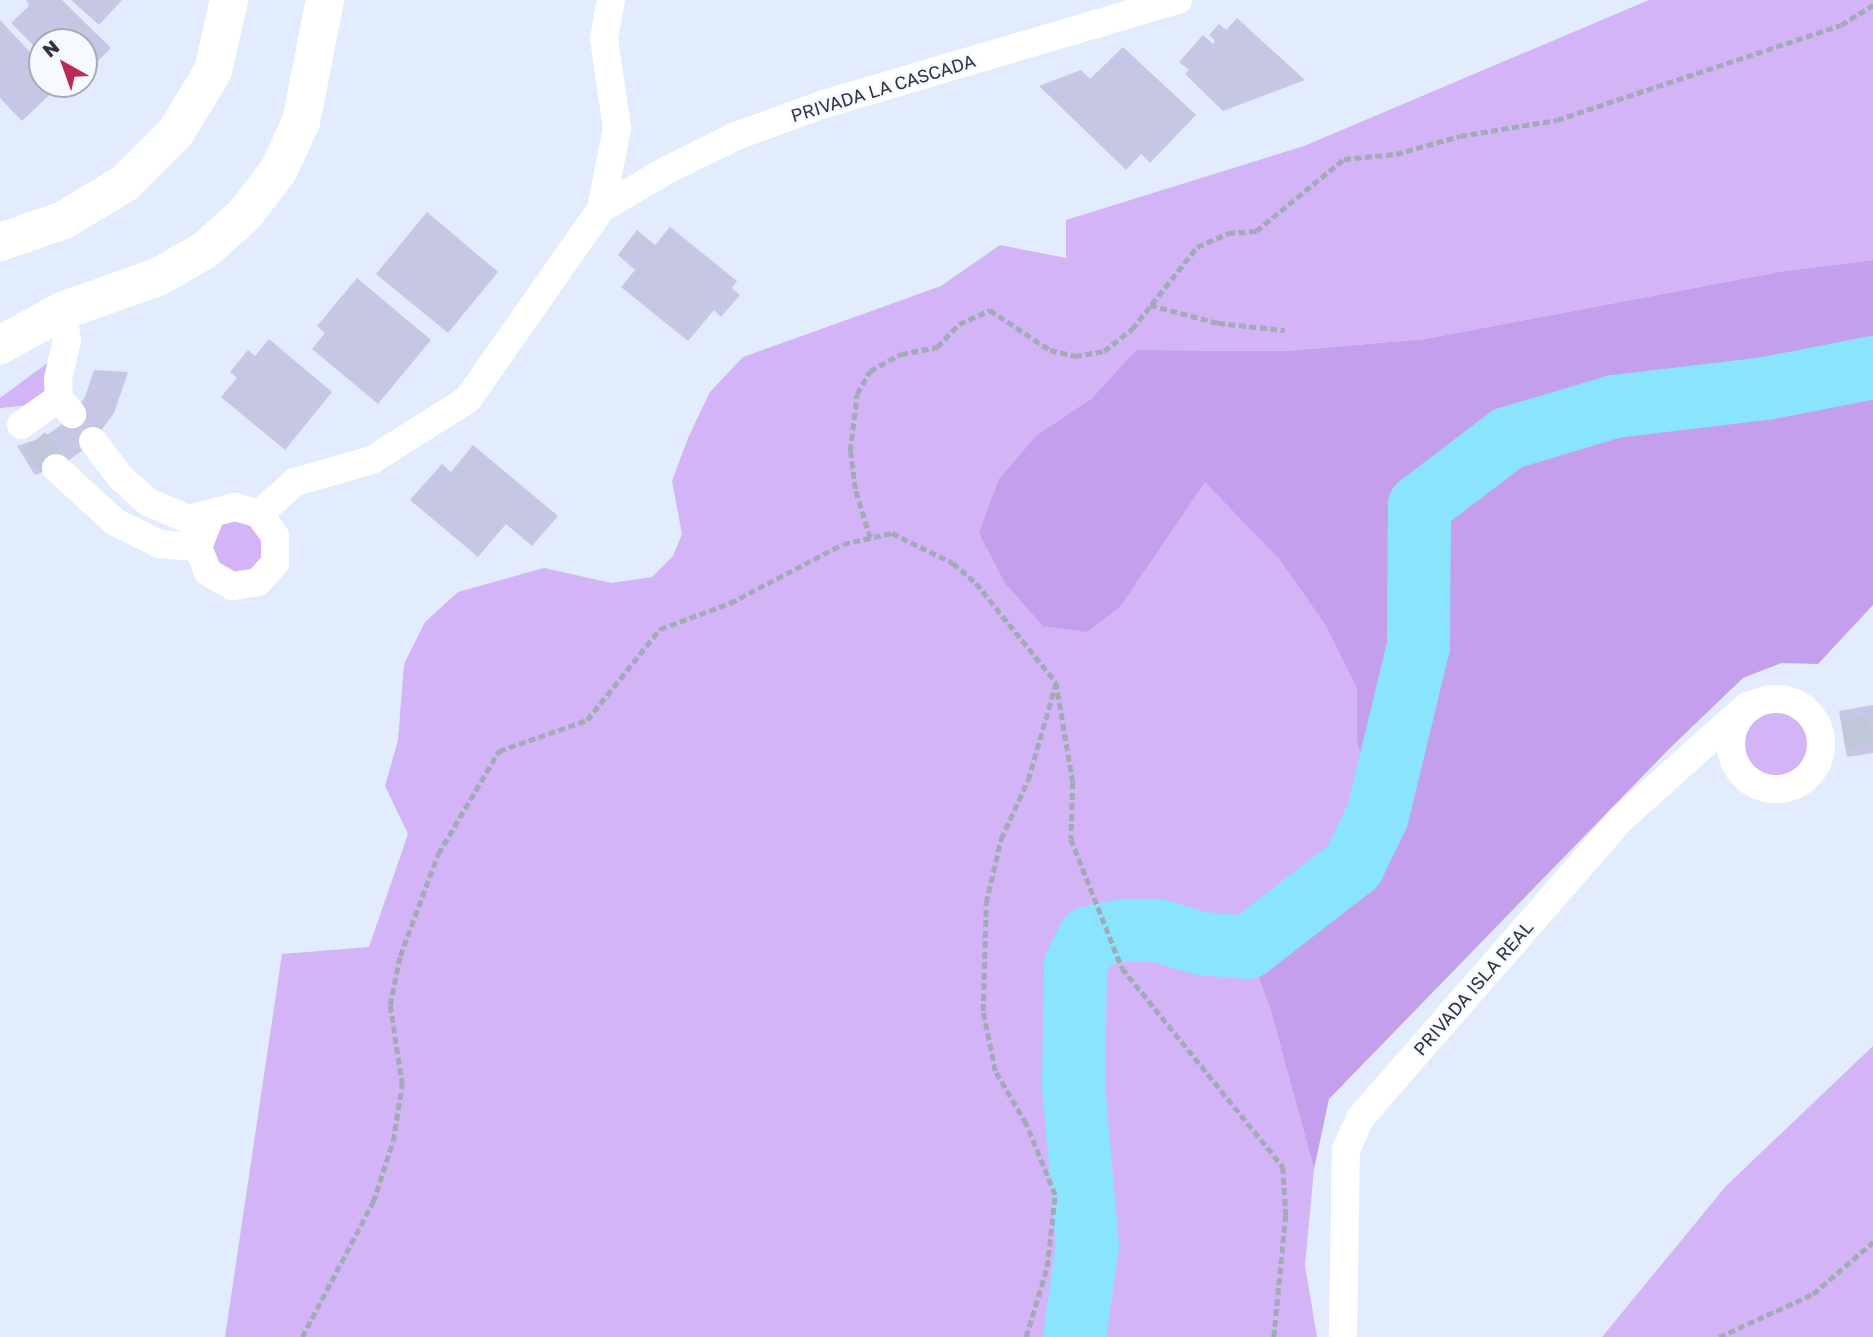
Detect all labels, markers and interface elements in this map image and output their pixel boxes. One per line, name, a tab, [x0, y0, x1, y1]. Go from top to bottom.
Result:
north arrow	[28, 28, 98, 98]
text: N	[38, 35, 63, 62]
street label: PRIVADA LA CASCADA	[788, 50, 978, 126]
street label: PRIVADA ISLA REAL	[1409, 916, 1537, 1060]

